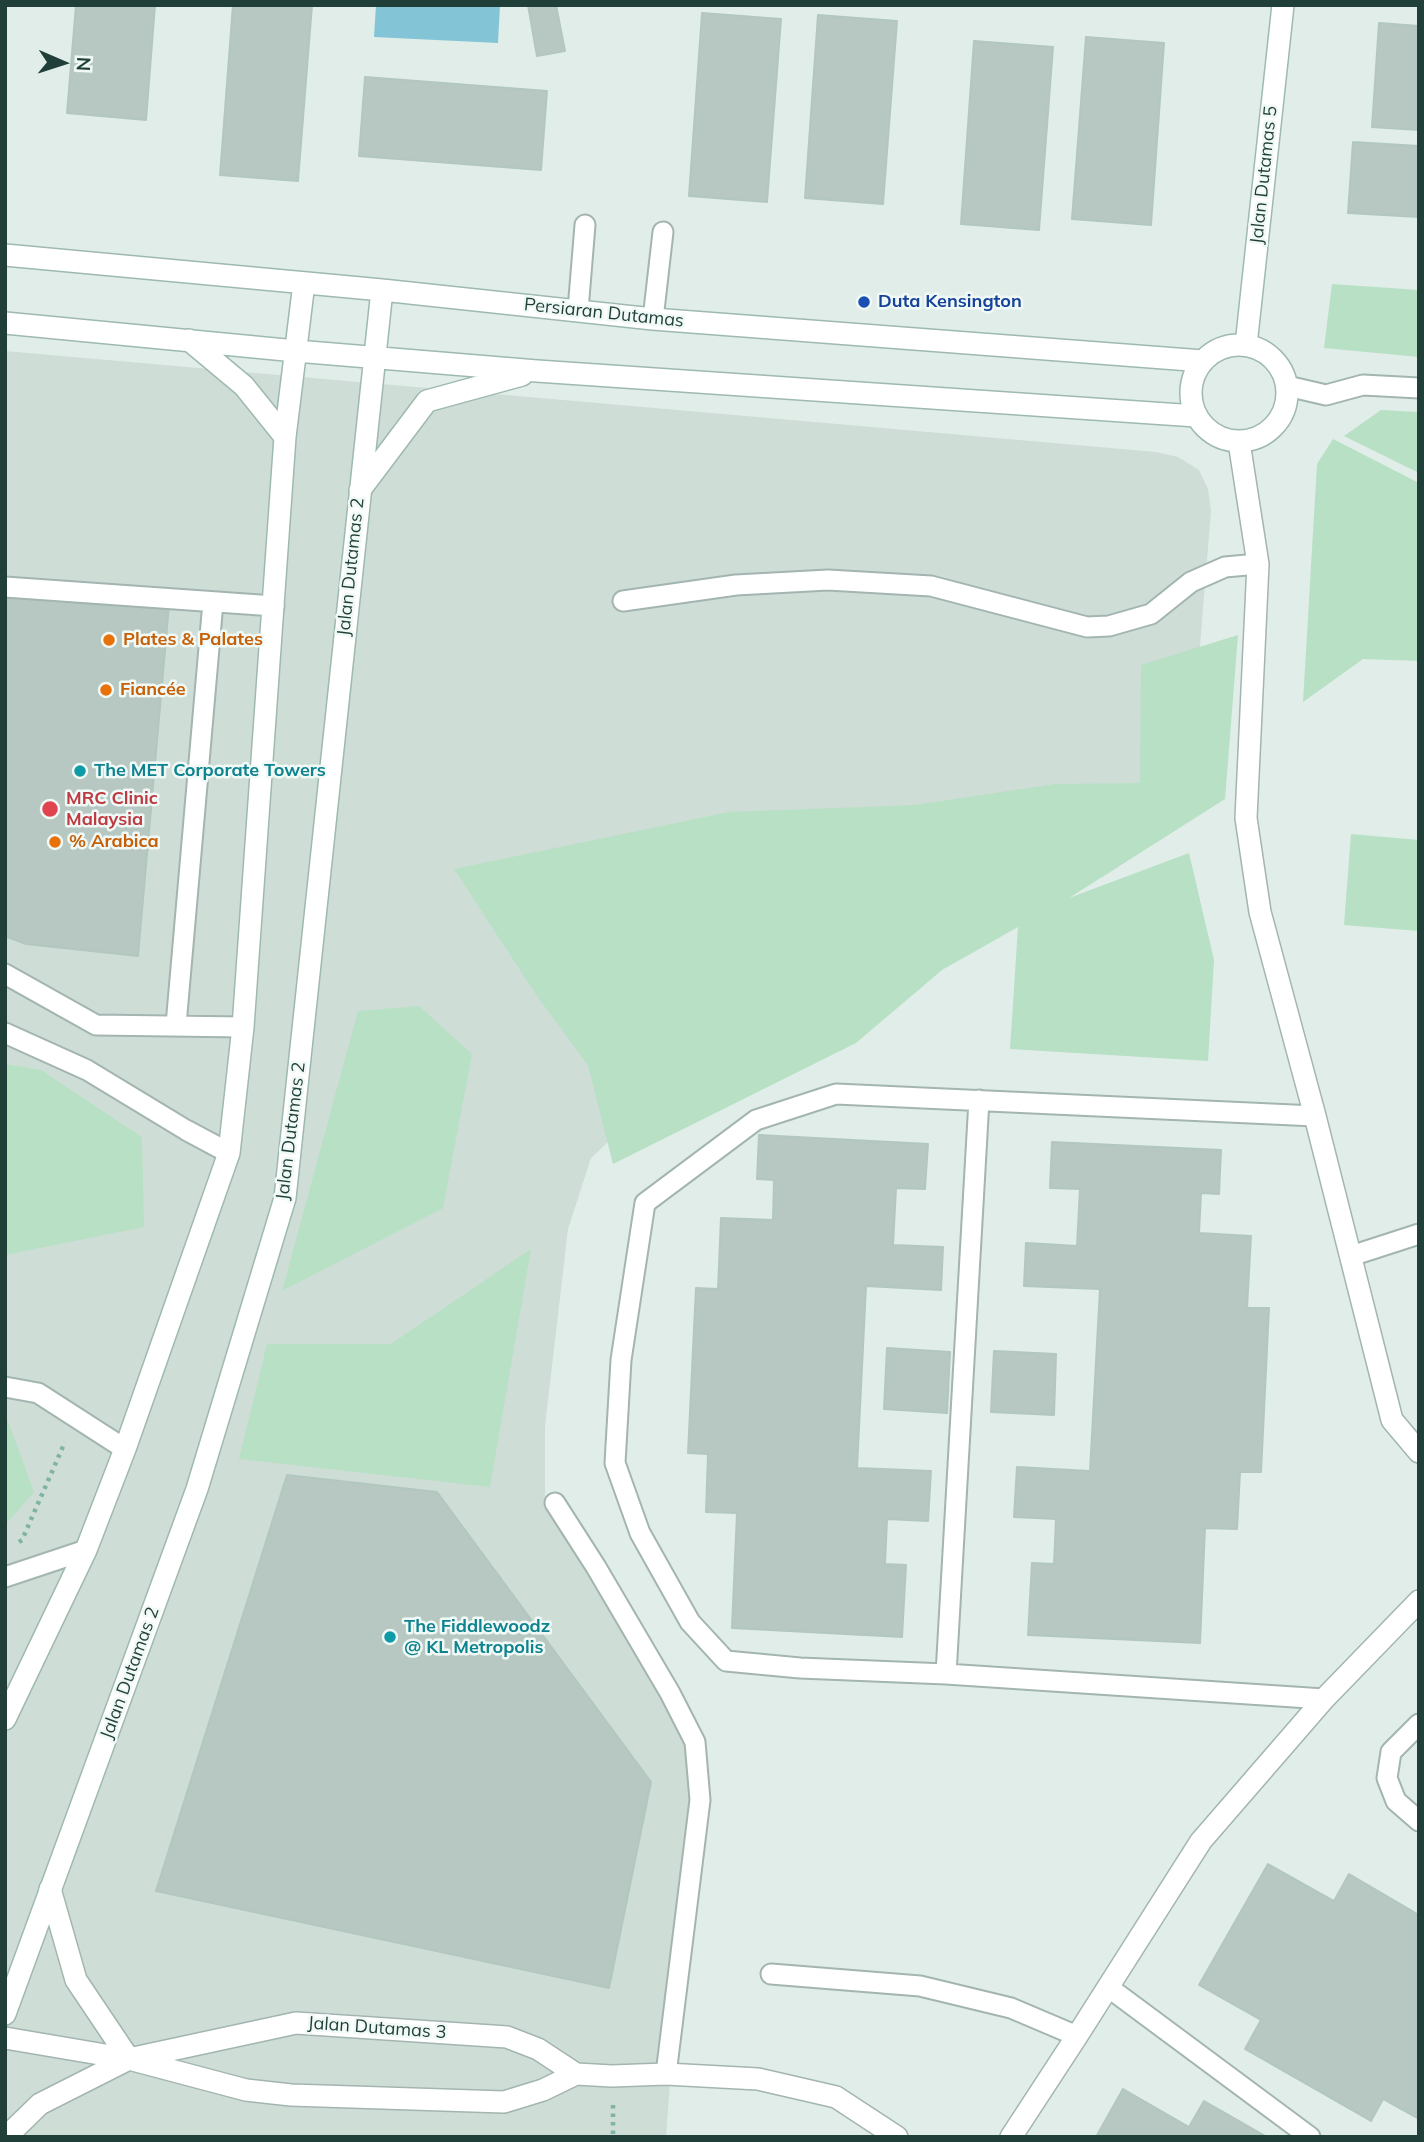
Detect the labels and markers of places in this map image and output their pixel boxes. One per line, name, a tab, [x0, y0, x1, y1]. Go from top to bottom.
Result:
place label: Duta Kensington	[878, 291, 1022, 313]
marker: Duta Kensington	[856, 294, 872, 310]
place label: Plates & Palates	[123, 629, 263, 651]
marker: Plates & Palates	[101, 632, 117, 648]
place label: Fiancée	[120, 679, 186, 701]
marker: Fiancée	[98, 682, 114, 698]
place label: The MET Corporate Towers	[94, 760, 326, 782]
marker: The MET Corporate Towers	[72, 763, 88, 779]
place label: MRC Clinic Malaysia	[66, 788, 158, 830]
marker: MRC Clinic Malaysia	[40, 799, 60, 819]
place label: % Arabica	[69, 831, 159, 853]
marker: % Arabica	[47, 834, 63, 850]
place label: The Fiddlewoodz @ KL Metropolis	[404, 1616, 550, 1658]
marker: The Fiddlewoodz @ KL Metropolis	[382, 1629, 398, 1645]

